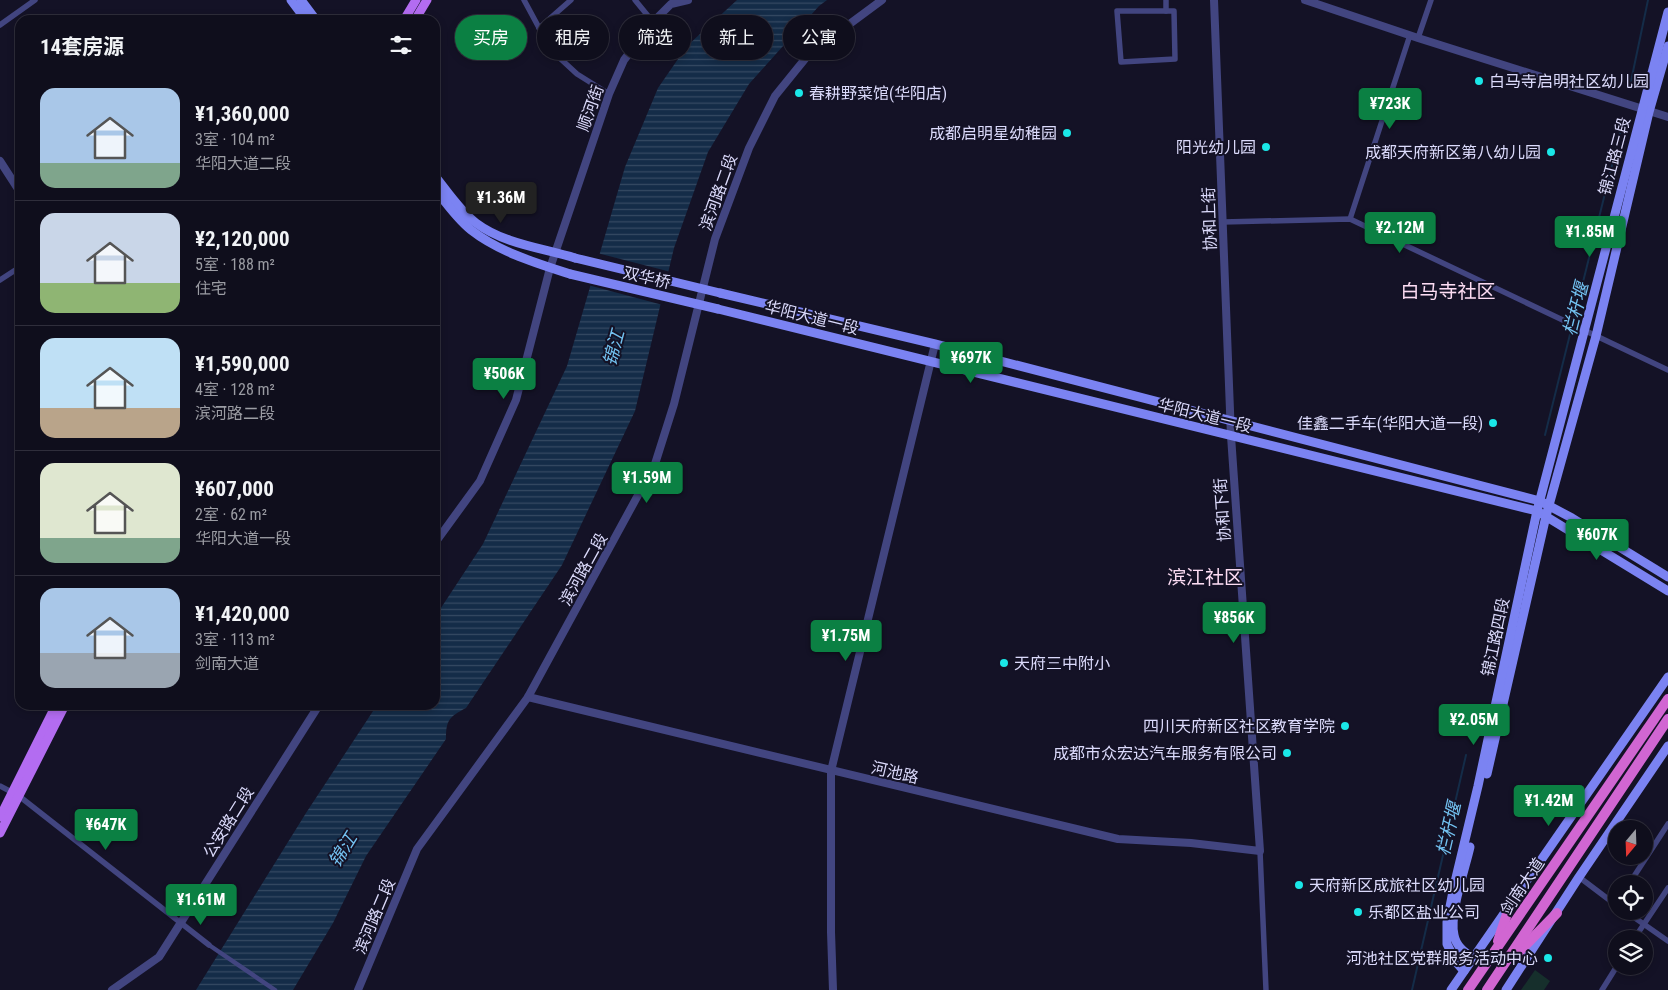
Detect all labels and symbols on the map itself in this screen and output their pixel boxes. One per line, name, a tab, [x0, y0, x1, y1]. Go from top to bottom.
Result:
place label: 白马寺启明社区幼儿园	[1489, 72, 1649, 91]
marker: 白马寺启明社区幼儿园	[1473, 75, 1485, 87]
street label: 顺河街	[573, 82, 608, 134]
place label: 春耕野菜馆(华阳店)	[809, 84, 947, 103]
marker: 春耕野菜馆(华阳店)	[793, 87, 805, 99]
pin: ¥723K	[1355, 88, 1425, 130]
street label: 锦江路三段	[1595, 115, 1634, 197]
place label: 成都启明星幼稚园	[929, 124, 1057, 143]
marker: 成都启明星幼稚园	[1061, 127, 1073, 139]
place label: 阳光幼儿园	[1176, 138, 1256, 157]
marker: 阳光幼儿园	[1260, 141, 1272, 153]
place label: 成都天府新区第八幼儿园	[1365, 143, 1541, 162]
marker: 成都天府新区第八幼儿园	[1545, 146, 1557, 158]
street label: 滨河路二段	[696, 151, 741, 233]
pin: ¥1.36M	[460, 182, 542, 224]
street label: 协和上街	[1199, 187, 1220, 251]
pin: ¥2.12M	[1359, 212, 1441, 254]
pin: ¥1.85M	[1549, 216, 1631, 258]
street label: 双华桥	[621, 263, 672, 292]
water label: 栏杆堰	[1559, 277, 1593, 338]
district label: 白马寺社区	[1400, 280, 1496, 303]
street label: 华阳大道一段	[763, 297, 861, 338]
water label: 锦江	[599, 326, 629, 368]
pin: ¥697K	[936, 342, 1006, 384]
pin: ¥506K	[469, 358, 539, 400]
street label: 华阳大道一段	[1156, 395, 1254, 436]
place label: 佳鑫二手车(华阳大道一段)	[1297, 414, 1483, 433]
marker: 佳鑫二手车(华阳大道一段)	[1487, 417, 1499, 429]
pin: ¥1.59M	[606, 462, 688, 504]
street label: 协和下街	[1211, 477, 1234, 543]
pin: ¥607K	[1562, 518, 1632, 561]
street label: 滨河路二段	[556, 530, 611, 609]
district label: 滨江社区	[1167, 566, 1243, 589]
street label: 锦江路四段	[1478, 596, 1513, 678]
pin: ¥856K	[1199, 602, 1269, 644]
pin: ¥1.75M	[805, 620, 887, 662]
place label: 天府三中附小	[1014, 654, 1110, 673]
marker: 天府三中附小	[998, 657, 1010, 669]
pin: ¥2.05M	[1433, 704, 1515, 746]
place label: 四川天府新区社区教育学院	[1143, 717, 1335, 736]
marker: 四川天府新区社区教育学院	[1339, 720, 1351, 732]
place label: 成都市众宏达汽车服务有限公司	[1053, 744, 1277, 763]
marker: 成都市众宏达汽车服务有限公司	[1281, 747, 1293, 759]
street label: 河池路	[869, 758, 920, 787]
street label: 公安路二段	[199, 783, 258, 861]
pin: ¥1.42M	[1508, 784, 1590, 827]
water label: 栏杆堰	[1432, 797, 1465, 858]
pin: ¥647K	[71, 808, 141, 851]
north arrow	[1608, 820, 1652, 865]
water label: 锦江	[324, 827, 362, 871]
street label: 剑南大道	[1497, 854, 1548, 918]
street label: 滨河路二段	[350, 876, 399, 957]
place label: 天府新区成旅社区幼儿园	[1309, 876, 1485, 895]
marker: 天府新区成旅社区幼儿园	[1293, 879, 1305, 891]
pin: ¥1.61M	[160, 884, 242, 926]
place label: 乐都区盐业公司	[1368, 903, 1480, 922]
marker: 乐都区盐业公司	[1352, 906, 1364, 918]
place label: 河池社区党群服务活动中心	[1346, 949, 1538, 968]
marker: 河池社区党群服务活动中心	[1542, 952, 1554, 964]

